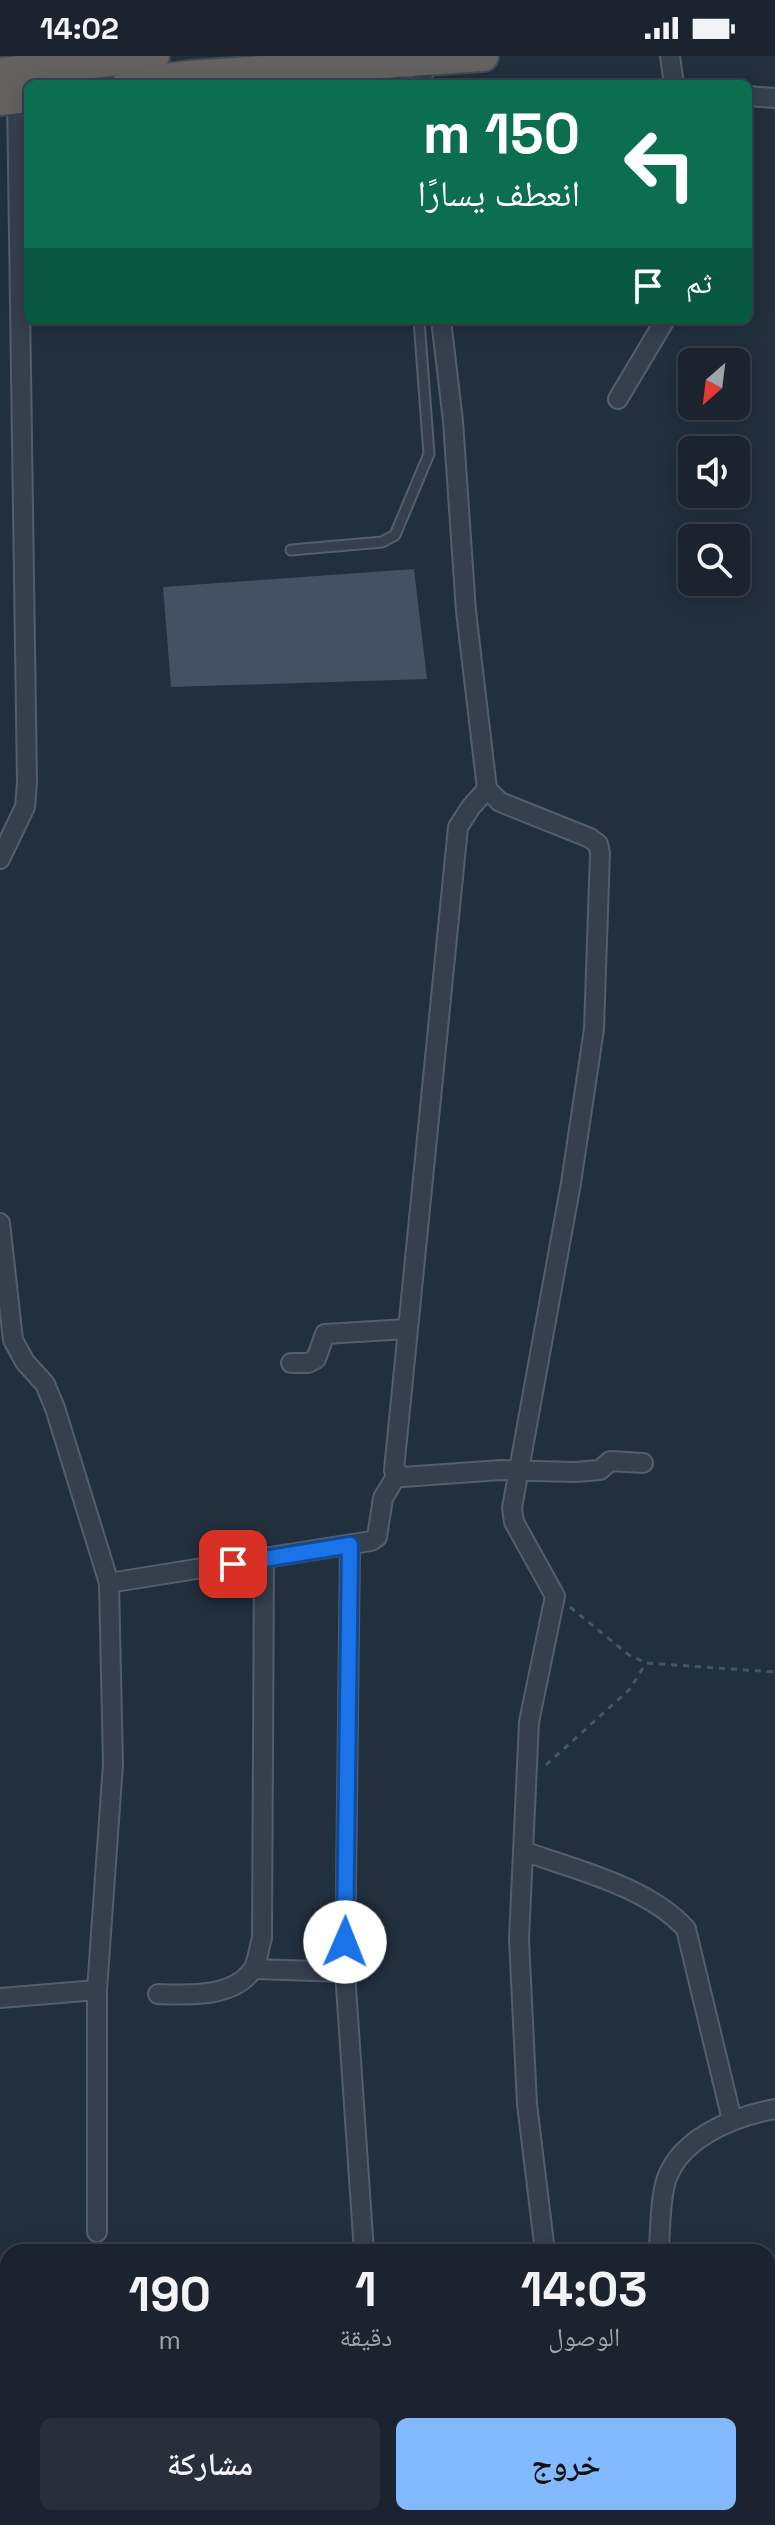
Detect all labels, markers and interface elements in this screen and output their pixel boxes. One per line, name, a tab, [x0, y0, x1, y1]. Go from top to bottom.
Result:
text: 14:02	[40, 9, 119, 48]
text: 150 m	[423, 98, 580, 169]
icon: left	[608, 112, 712, 216]
text: انعطف يسارًا	[418, 171, 580, 217]
text: ثم	[686, 263, 712, 302]
icon: arrive	[626, 264, 670, 308]
north arrow	[678, 348, 750, 420]
map controls	[678, 348, 750, 596]
button: sound	[678, 436, 750, 508]
button: search	[678, 524, 750, 596]
pin	[199, 1530, 267, 1598]
icon: arrive	[211, 1542, 255, 1586]
position arrow	[303, 1900, 387, 1984]
text: 1	[355, 2259, 377, 2320]
text: 14:03	[521, 2259, 648, 2320]
text: 190	[128, 2264, 211, 2325]
text: دقيقة	[339, 2320, 392, 2354]
text: الوصول	[548, 2320, 620, 2354]
text: m	[159, 2323, 181, 2357]
button: مشاركة	[40, 2418, 380, 2510]
button: خروج	[396, 2418, 736, 2510]

